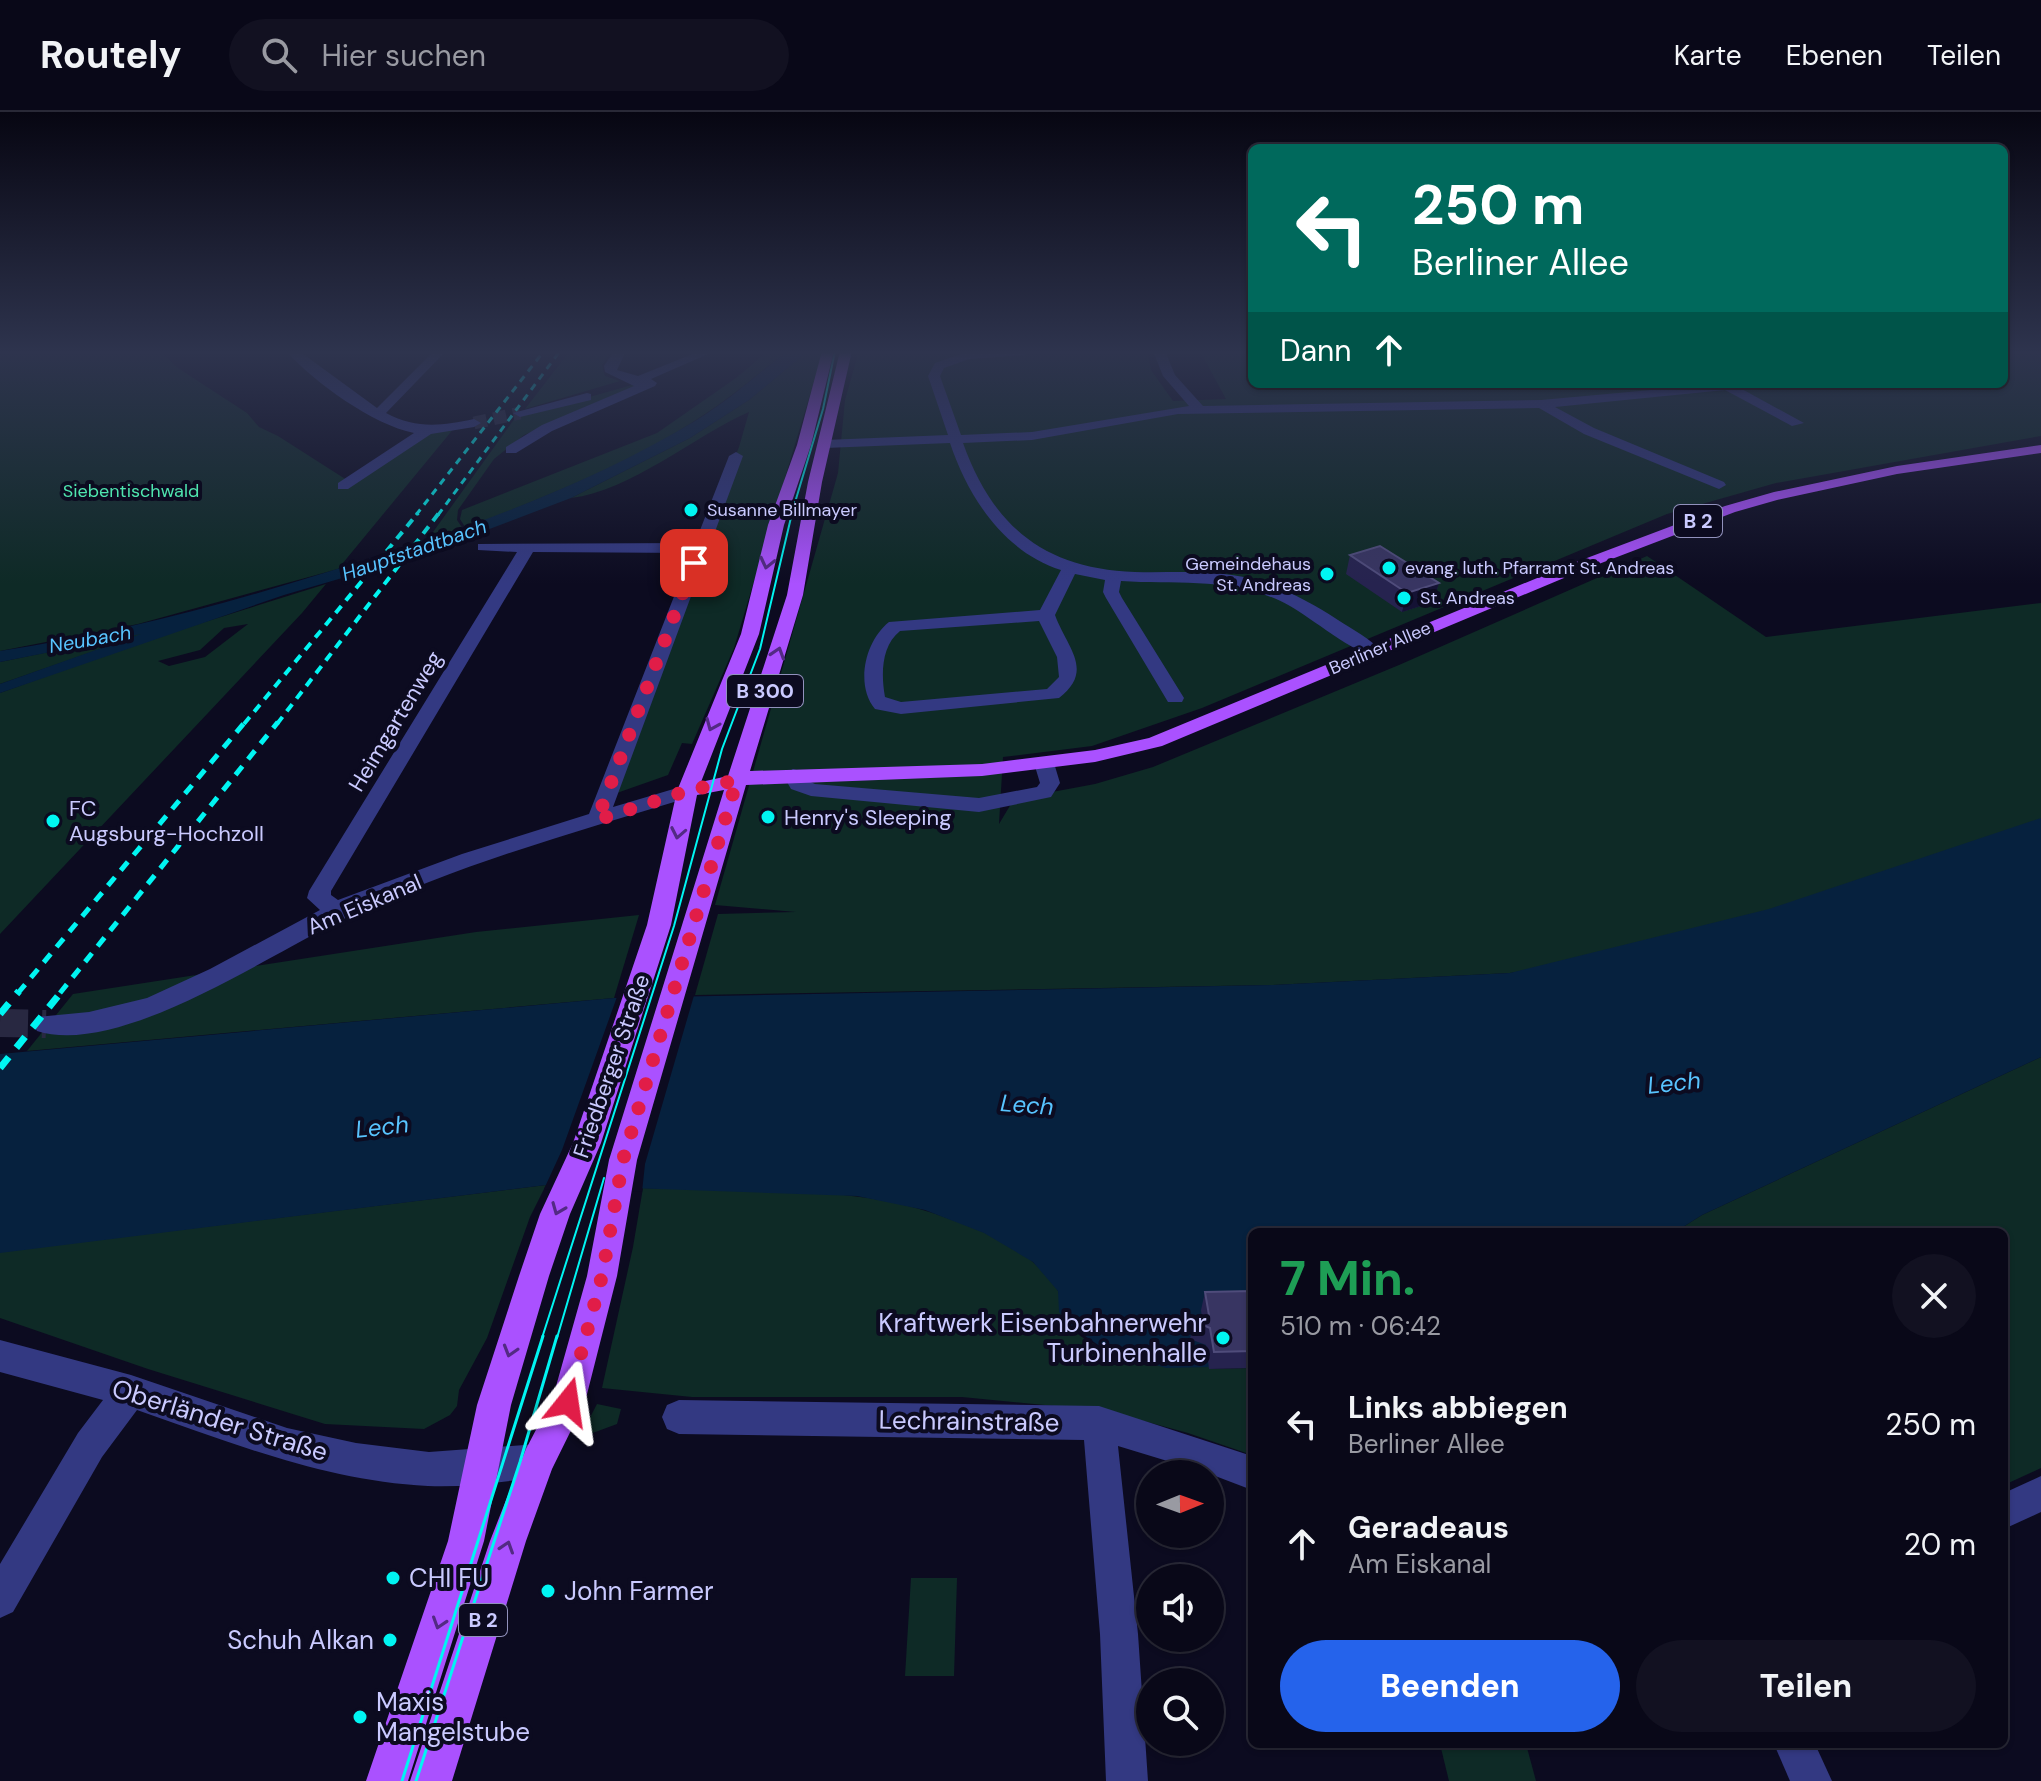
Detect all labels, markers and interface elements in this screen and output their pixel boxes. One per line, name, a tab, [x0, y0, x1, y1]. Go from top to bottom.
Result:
search box	[229, 19, 789, 91]
text: Routely	[40, 30, 181, 80]
icon: search	[257, 33, 301, 77]
text: Hier suchen	[321, 36, 486, 75]
text: Karte	[1674, 37, 1742, 74]
text: Ebenen	[1786, 37, 1883, 74]
text: Teilen	[1927, 37, 2001, 74]
text: 250 m	[1412, 168, 1584, 241]
icon: left	[1280, 176, 1384, 280]
text: Berliner Allee	[1412, 239, 1629, 286]
icon: ahead	[1367, 328, 1411, 372]
text: Dann	[1280, 331, 1351, 370]
park label: Siebentischwald	[63, 479, 199, 503]
place label: Susanne Billmayer	[707, 498, 857, 522]
marker: Susanne Billmayer	[682, 501, 700, 519]
road number: B 2	[1674, 505, 1722, 537]
water label: Hauptstadtbach	[338, 513, 490, 587]
pin	[660, 529, 728, 597]
icon: arrive	[672, 541, 716, 585]
place label: Gemeindehaus St. Andreas	[1185, 552, 1311, 597]
one-way arrow	[759, 556, 776, 570]
place label: evang. luth. Pfarramt St. Andreas	[1405, 556, 1674, 580]
marker: evang. luth. Pfarramt St. Andreas	[1380, 559, 1398, 577]
marker: Gemeindehaus St. Andreas	[1318, 565, 1336, 583]
place label: St. Andreas	[1420, 586, 1515, 610]
marker: St. Andreas	[1395, 589, 1413, 607]
street label: Berliner Allee	[1325, 616, 1435, 680]
water label: Neubach	[47, 619, 133, 659]
street label: Heimgartenweg	[342, 646, 449, 797]
one-way arrow	[768, 646, 784, 660]
road number: B 300	[727, 675, 803, 707]
one-way arrow	[705, 717, 722, 731]
place label: FC Augsburg-Hochzoll	[69, 794, 264, 848]
place label: Henry's Sleeping	[784, 803, 952, 832]
marker: Henry's Sleeping	[759, 808, 777, 826]
marker: FC Augsburg-Hochzoll	[44, 812, 62, 830]
one-way arrow	[671, 827, 688, 840]
street label: Am Eiskanal	[303, 867, 426, 942]
street label: Friedberger Straße	[566, 971, 656, 1162]
water label: Lech	[1646, 1064, 1702, 1101]
water label: Lech	[999, 1087, 1055, 1122]
water label: Lech	[354, 1108, 410, 1145]
one-way arrow	[551, 1201, 568, 1215]
text: 7 Min.	[1280, 1247, 1415, 1310]
button: close	[1892, 1254, 1976, 1338]
place label: Kraftwerk Eisenbahnerwehr Turbinenhalle	[878, 1306, 1207, 1370]
text: 510 m · 06:42	[1280, 1309, 1441, 1343]
marker: Kraftwerk Eisenbahnerwehr Turbinenhalle	[1214, 1329, 1232, 1347]
one-way arrow	[504, 1343, 520, 1357]
position arrow	[526, 1360, 610, 1444]
street label: Oberländer Straße	[108, 1371, 332, 1469]
text: Links abbiegen	[1348, 1388, 1568, 1427]
street label: Lechrainstraße	[878, 1402, 1060, 1440]
icon: left	[1280, 1402, 1324, 1446]
text: 250 m	[1885, 1405, 1976, 1444]
text: Berliner Allee	[1348, 1427, 1505, 1461]
north arrow	[1136, 1460, 1224, 1548]
map controls	[1136, 1460, 1224, 1756]
text: Geradeaus	[1348, 1508, 1509, 1547]
icon: ahead	[1280, 1522, 1324, 1566]
text: 20 m	[1904, 1525, 1976, 1564]
one-way arrow	[497, 1540, 513, 1554]
text: Am Eiskanal	[1348, 1547, 1491, 1581]
place label: CHI FU	[409, 1561, 489, 1595]
button: sound	[1136, 1564, 1224, 1652]
marker: CHI FU	[384, 1569, 402, 1587]
place label: John Farmer	[564, 1574, 714, 1608]
marker: John Farmer	[539, 1582, 557, 1600]
road number: B 2	[459, 1604, 507, 1636]
one-way arrow	[432, 1616, 448, 1630]
place label: Schuh Alkan	[227, 1623, 374, 1657]
marker: Schuh Alkan	[381, 1631, 399, 1649]
button: Beenden	[1280, 1640, 1620, 1732]
button: Teilen	[1636, 1640, 1976, 1732]
button: search	[1136, 1668, 1224, 1756]
place label: Maxis Mangelstube	[376, 1685, 530, 1749]
marker: Maxis Mangelstube	[351, 1708, 369, 1726]

